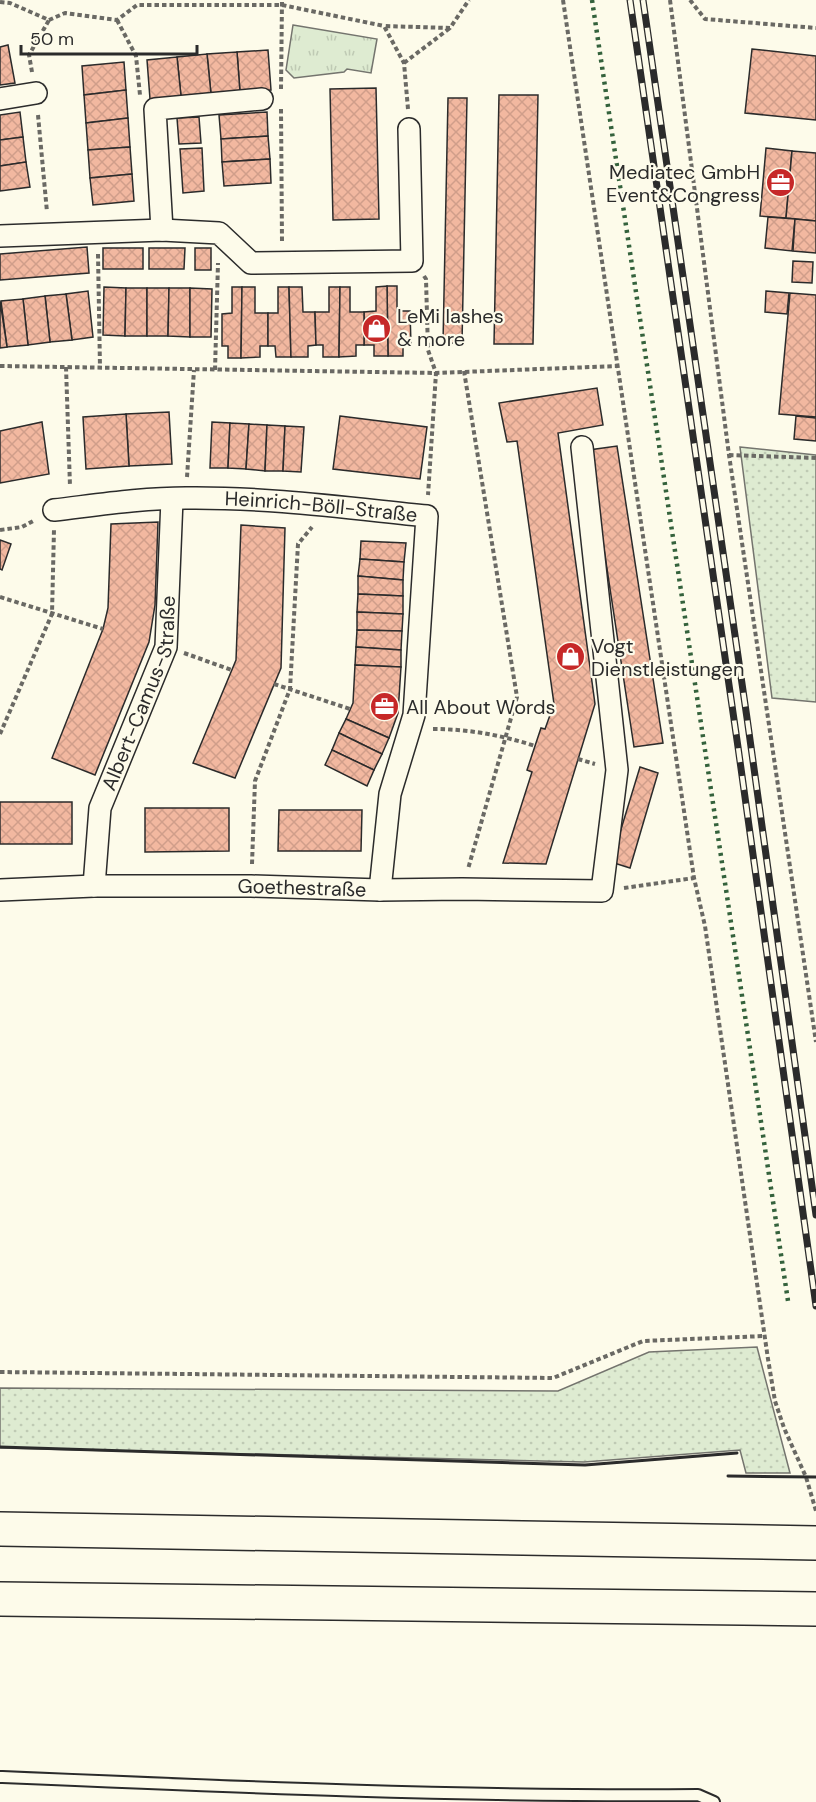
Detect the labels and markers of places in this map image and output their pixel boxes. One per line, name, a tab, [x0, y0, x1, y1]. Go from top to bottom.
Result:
place label: Mediatec GmbH Event&Congress	[606, 159, 760, 208]
office icon: Mediatec GmbH Event&Congress	[765, 167, 797, 199]
place label: LeMi lashes & more	[397, 303, 504, 352]
shop icon: LeMi lashes & more	[360, 312, 392, 344]
place label: Vogt Dienstleistungen	[591, 633, 744, 682]
shop icon: Vogt Dienstleistungen	[554, 641, 586, 673]
office icon: All About Words	[369, 691, 401, 723]
place label: All About Words	[406, 694, 556, 720]

